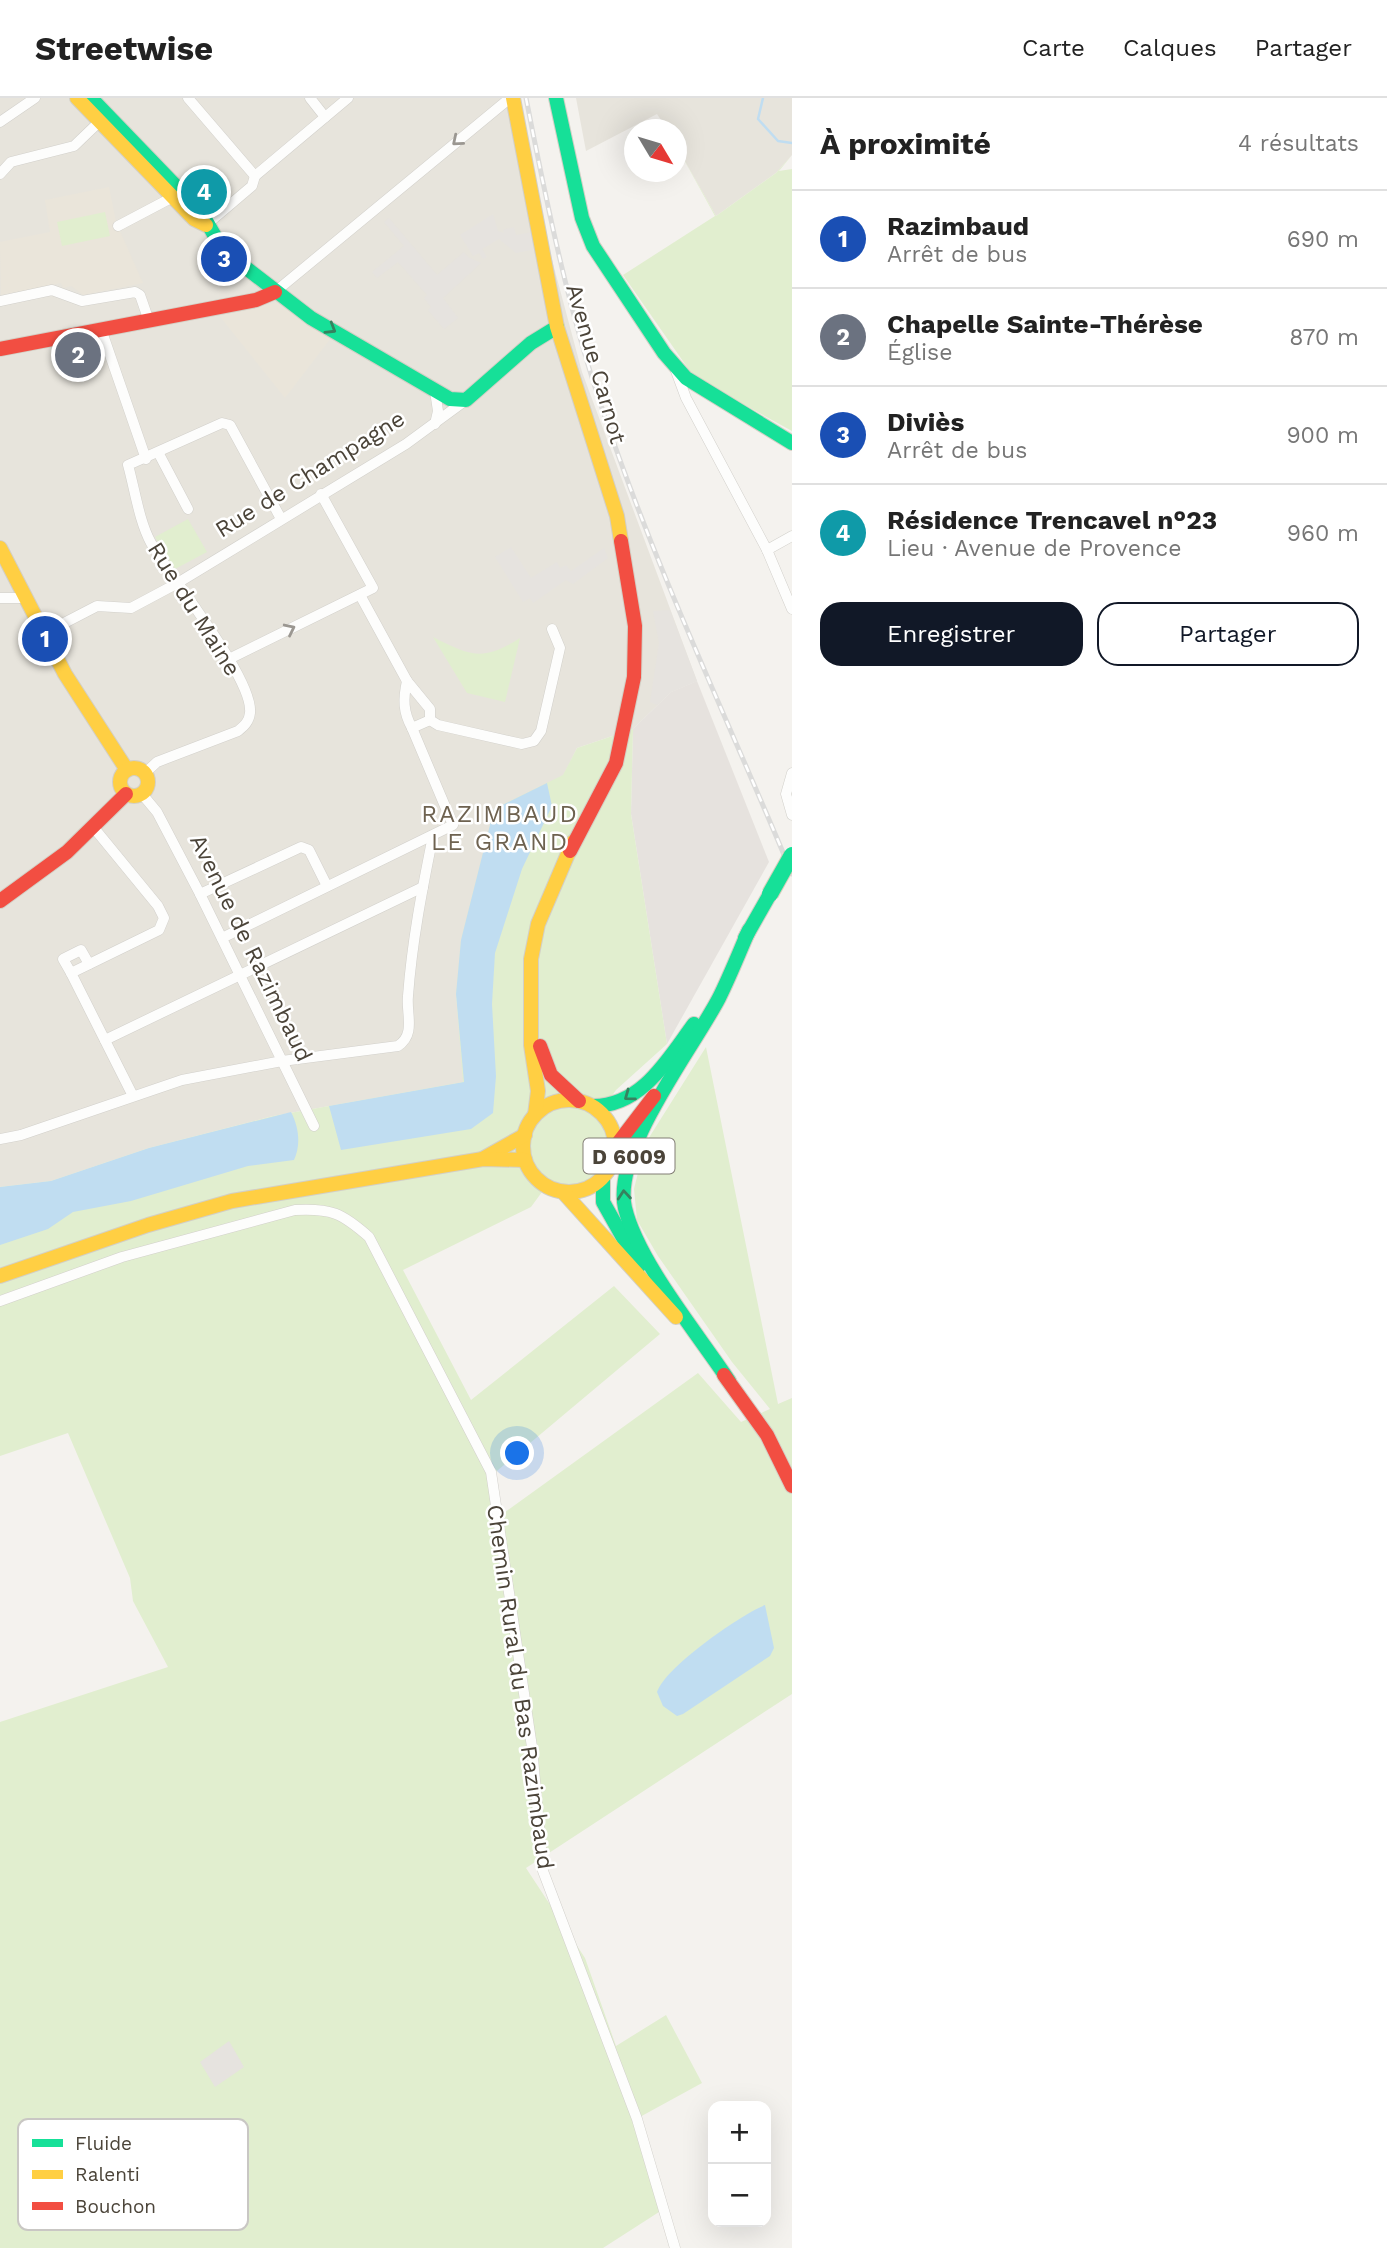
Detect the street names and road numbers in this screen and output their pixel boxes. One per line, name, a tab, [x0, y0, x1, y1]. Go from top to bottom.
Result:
street label: Avenue Carnot	[560, 281, 632, 447]
street label: Rue de Champagne	[210, 405, 410, 543]
street label: Rue du Maine	[142, 537, 246, 681]
street label: Avenue de Razimbaud	[184, 830, 318, 1066]
road number: D 6009	[584, 1138, 674, 1174]
street label: Chemin Rural du Bas Razimbaud	[481, 1503, 559, 1871]

